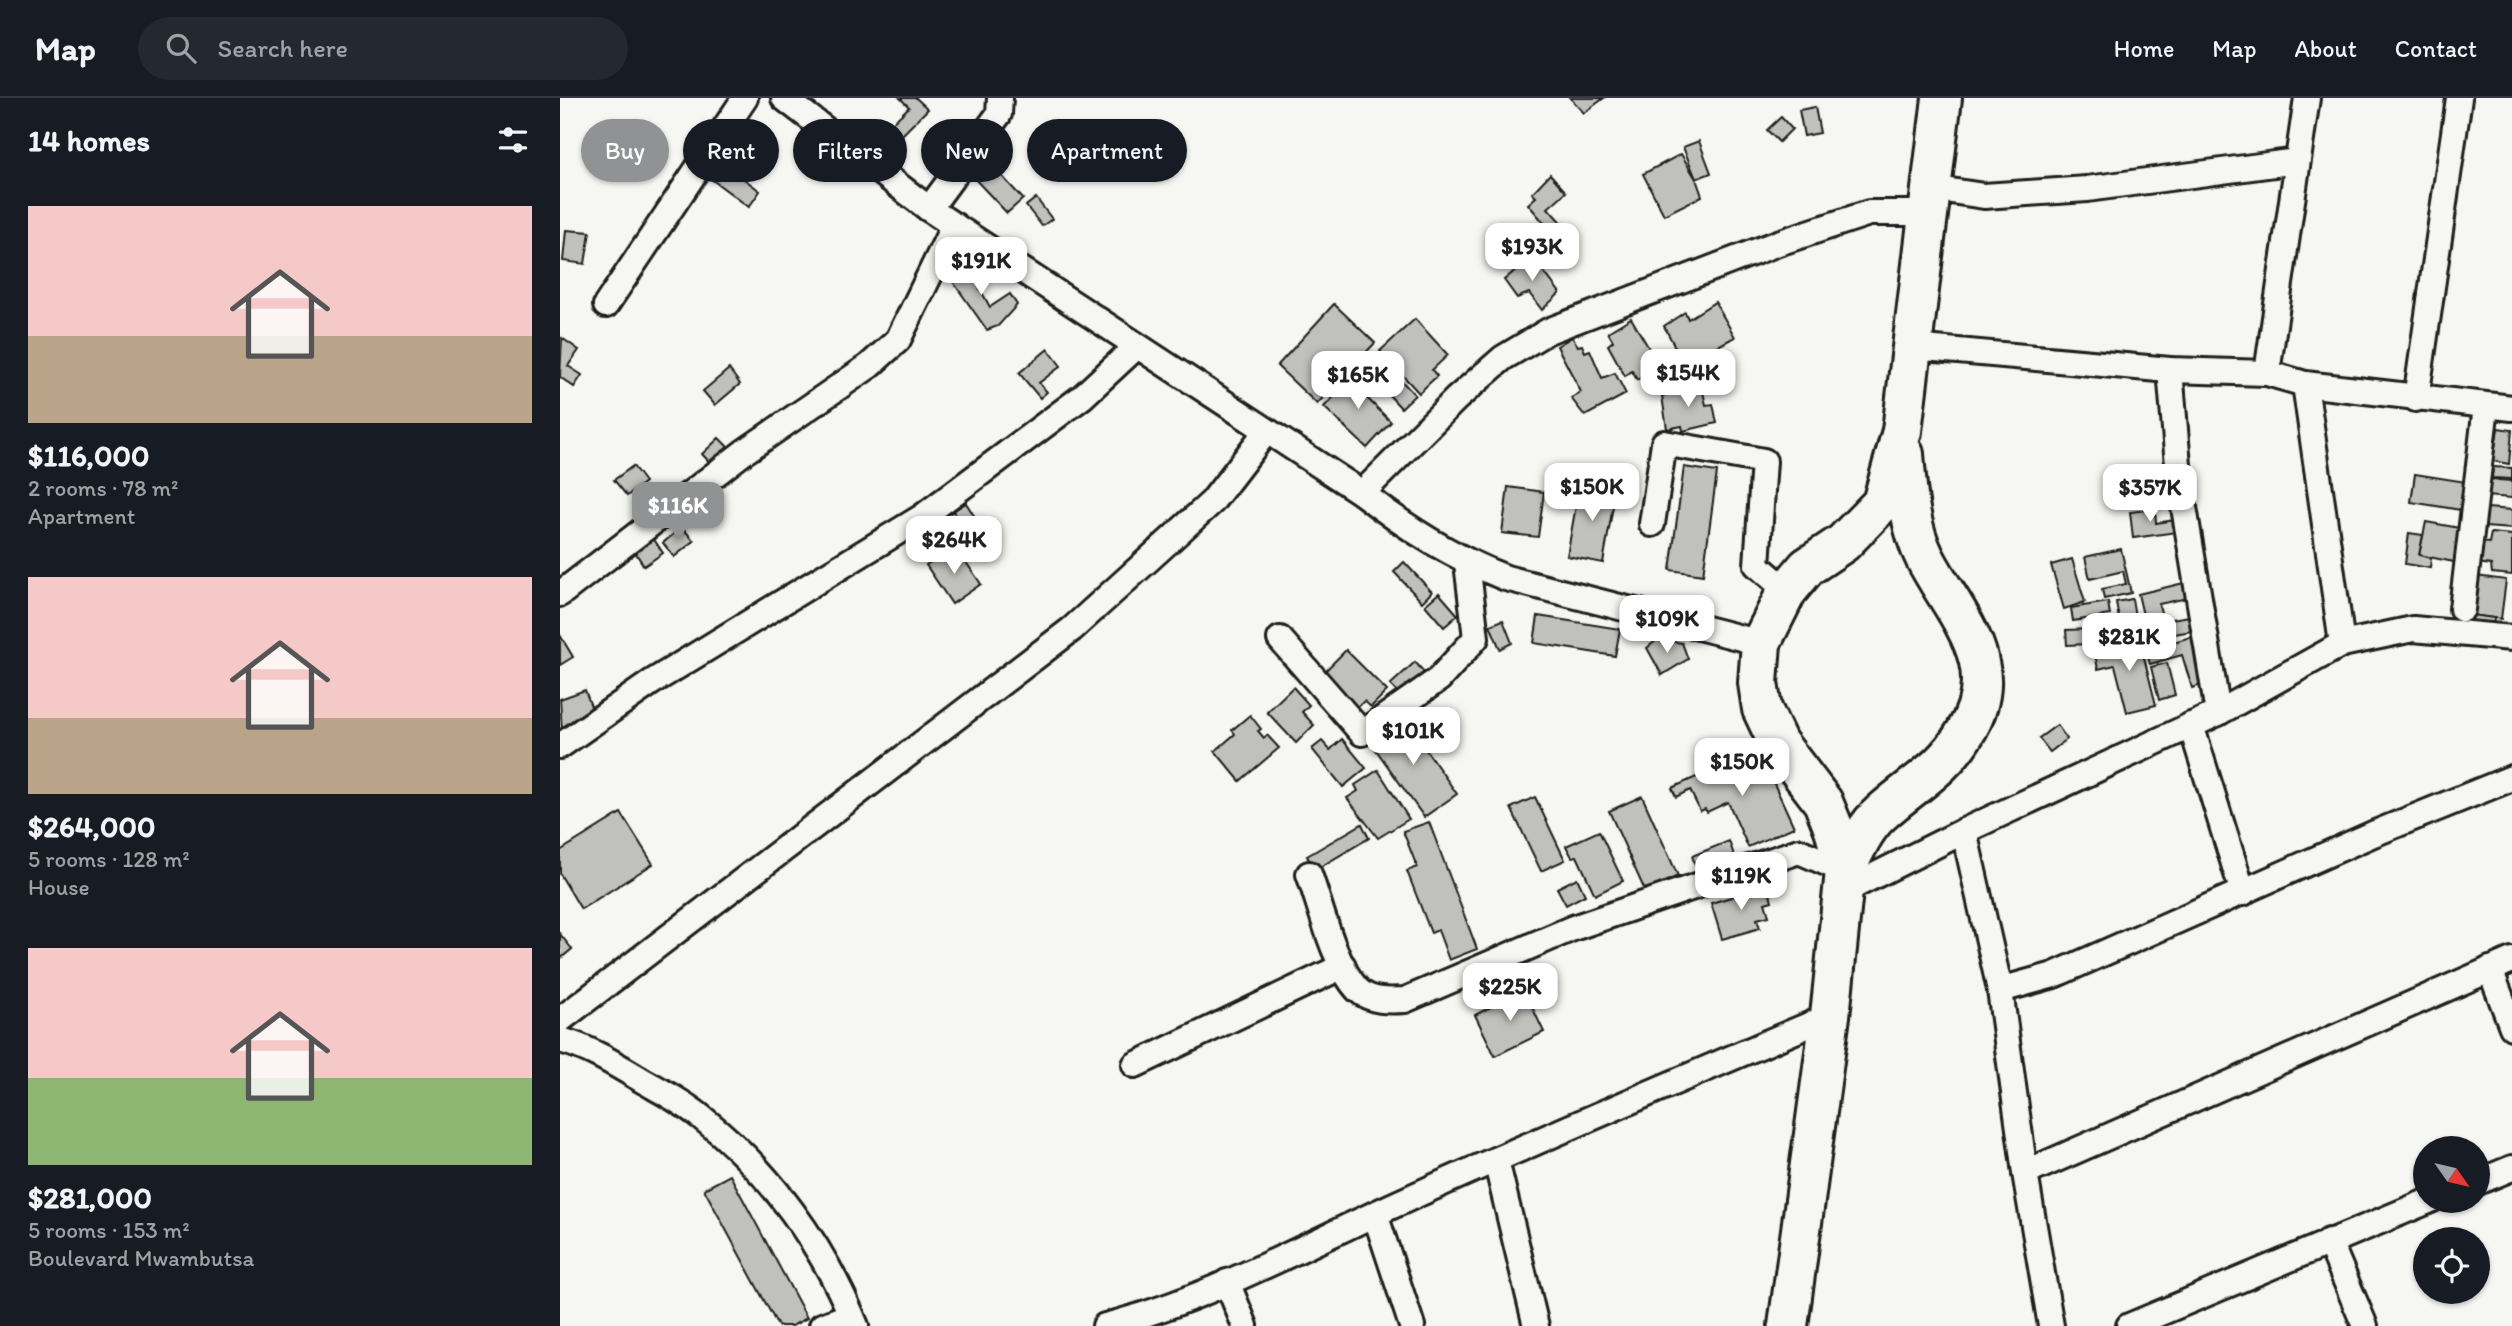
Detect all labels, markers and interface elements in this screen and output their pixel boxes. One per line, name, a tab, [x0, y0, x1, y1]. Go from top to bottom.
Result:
search box	[138, 17, 628, 80]
text: Map	[35, 29, 96, 68]
icon: search	[162, 29, 200, 67]
text: Search here	[218, 32, 348, 64]
text: Home	[2114, 34, 2174, 63]
text: Map	[2212, 34, 2256, 63]
text: About	[2294, 34, 2357, 63]
text: Contact	[2395, 34, 2477, 63]
chip: Buy	[581, 119, 669, 182]
chip: Rent	[683, 119, 779, 182]
chip: Filters	[793, 119, 907, 182]
chip: New	[921, 119, 1013, 182]
chip: Apartment	[1027, 119, 1187, 182]
icon: filters	[494, 121, 532, 159]
text: 14 homes	[28, 122, 150, 159]
pin: $193K	[1483, 223, 1581, 283]
text: $193K	[1501, 232, 1563, 260]
pin: $191K	[932, 238, 1030, 297]
text: $191K	[951, 246, 1011, 274]
icon: home	[217, 251, 343, 377]
pin: $154K	[1639, 350, 1737, 409]
pin: $165K	[1309, 352, 1407, 411]
text: $154K	[1657, 358, 1719, 386]
text: $165K	[1327, 360, 1389, 388]
text: $116,000	[28, 437, 149, 474]
pin: $150K	[1543, 464, 1641, 523]
pin: $357K	[2101, 464, 2199, 524]
text: $150K	[1560, 472, 1624, 500]
text: $357K	[2119, 473, 2181, 501]
text: 2 rooms · 78 m²	[28, 474, 178, 502]
pin: $116K	[629, 482, 727, 542]
text: $116K	[648, 491, 708, 519]
text: Apartment	[28, 502, 135, 530]
pin: $264K	[905, 517, 1003, 576]
text: $264K	[922, 525, 986, 553]
pin: $109K	[1618, 596, 1716, 655]
text: $109K	[1635, 604, 1699, 632]
pin: $281K	[2080, 614, 2178, 673]
icon: home	[217, 622, 343, 748]
text: $281K	[2098, 622, 2160, 650]
pin: $101K	[1364, 708, 1462, 767]
text: $101K	[1382, 716, 1444, 744]
pin: $150K	[1693, 738, 1791, 798]
text: $150K	[1710, 747, 1774, 775]
text: $264,000	[28, 808, 155, 845]
text: 5 rooms · 128 m²	[28, 845, 190, 873]
pin: $119K	[1692, 852, 1790, 912]
text: $119K	[1711, 861, 1771, 889]
text: House	[28, 873, 90, 901]
pin: $225K	[1461, 964, 1559, 1023]
text: $225K	[1479, 972, 1541, 1000]
icon: home	[217, 993, 343, 1119]
north arrow	[2413, 1136, 2490, 1213]
map controls	[2413, 1136, 2490, 1304]
text: $281,000	[28, 1179, 152, 1216]
text: 5 rooms · 153 m²	[28, 1216, 190, 1244]
button: locate	[2413, 1227, 2490, 1304]
text: Boulevard Mwambutsa	[28, 1244, 255, 1272]

